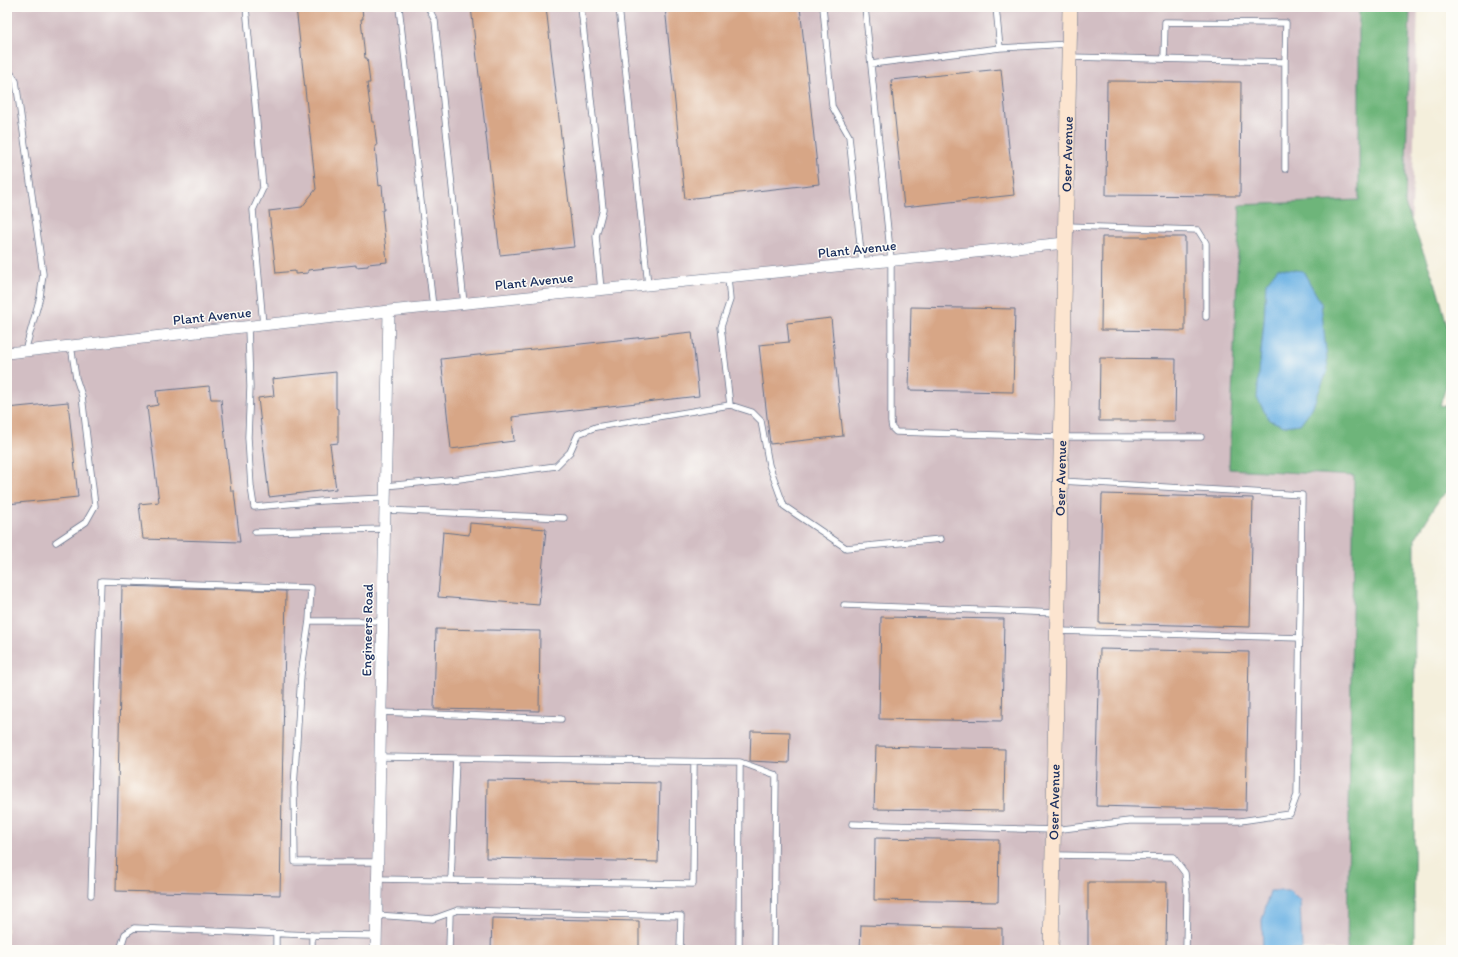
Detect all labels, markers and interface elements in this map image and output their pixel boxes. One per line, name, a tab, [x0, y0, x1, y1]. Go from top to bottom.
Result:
street label: Oser Avenue	[1058, 116, 1077, 192]
street label: Plant Avenue	[817, 237, 898, 262]
street label: Plant Avenue	[494, 269, 575, 294]
street label: Plant Avenue	[172, 304, 253, 329]
street label: Oser Avenue	[1052, 440, 1070, 516]
street label: Engineers Road	[358, 583, 377, 676]
street label: Oser Avenue	[1045, 764, 1064, 840]

